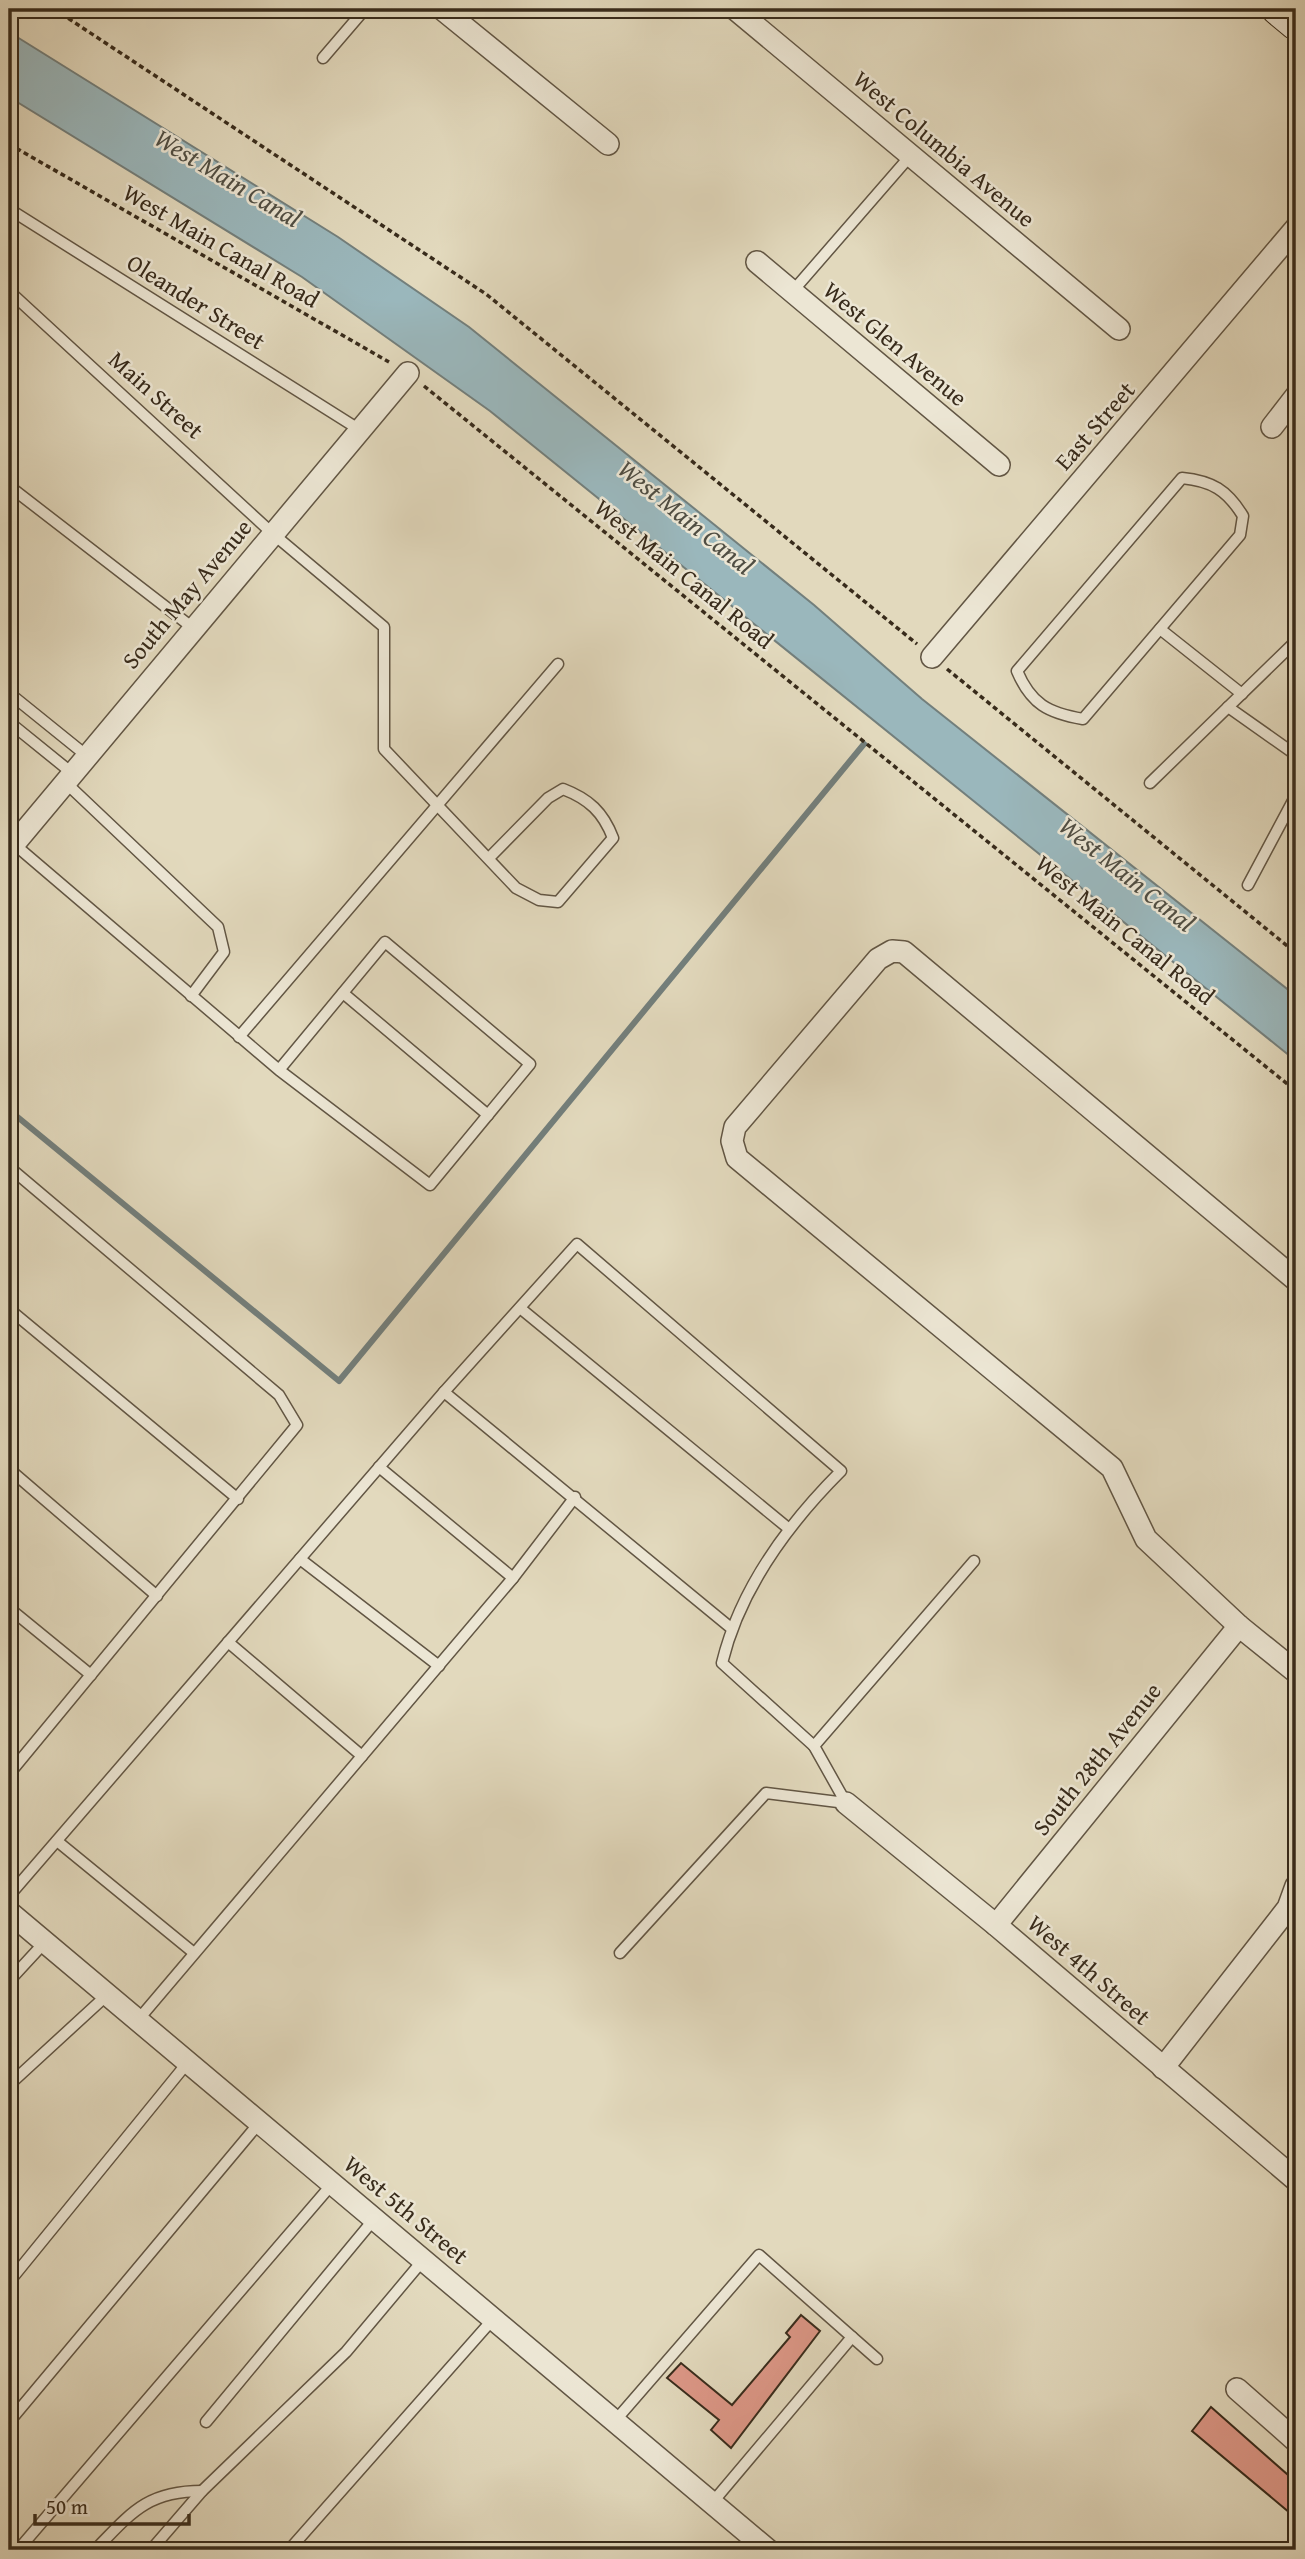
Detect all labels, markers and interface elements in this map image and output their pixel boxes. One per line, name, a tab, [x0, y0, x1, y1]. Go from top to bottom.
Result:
street label: West Columbia Avenue	[846, 62, 1043, 235]
water label: West Main Canal	[147, 118, 309, 237]
street label: West Main Canal Road	[116, 175, 326, 316]
street label: Oleander Street	[120, 245, 273, 358]
street label: West Glen Avenue	[816, 273, 975, 414]
street label: Main Street	[101, 342, 212, 447]
street label: East Street	[1046, 373, 1143, 478]
water label: West Main Canal	[610, 449, 763, 584]
street label: West Main Canal Road	[587, 490, 782, 657]
street label: South May Avenue	[113, 511, 260, 676]
water label: West Main Canal	[1051, 806, 1204, 941]
street label: West Main Canal Road	[1028, 846, 1223, 1013]
street label: South 28th Avenue	[1024, 1675, 1169, 1843]
street label: West 4th Street	[1020, 1906, 1159, 2034]
street label: West 5th Street	[336, 2147, 477, 2273]
scale bar	[35, 2482, 189, 2526]
text: 50 m	[46, 2491, 88, 2522]

